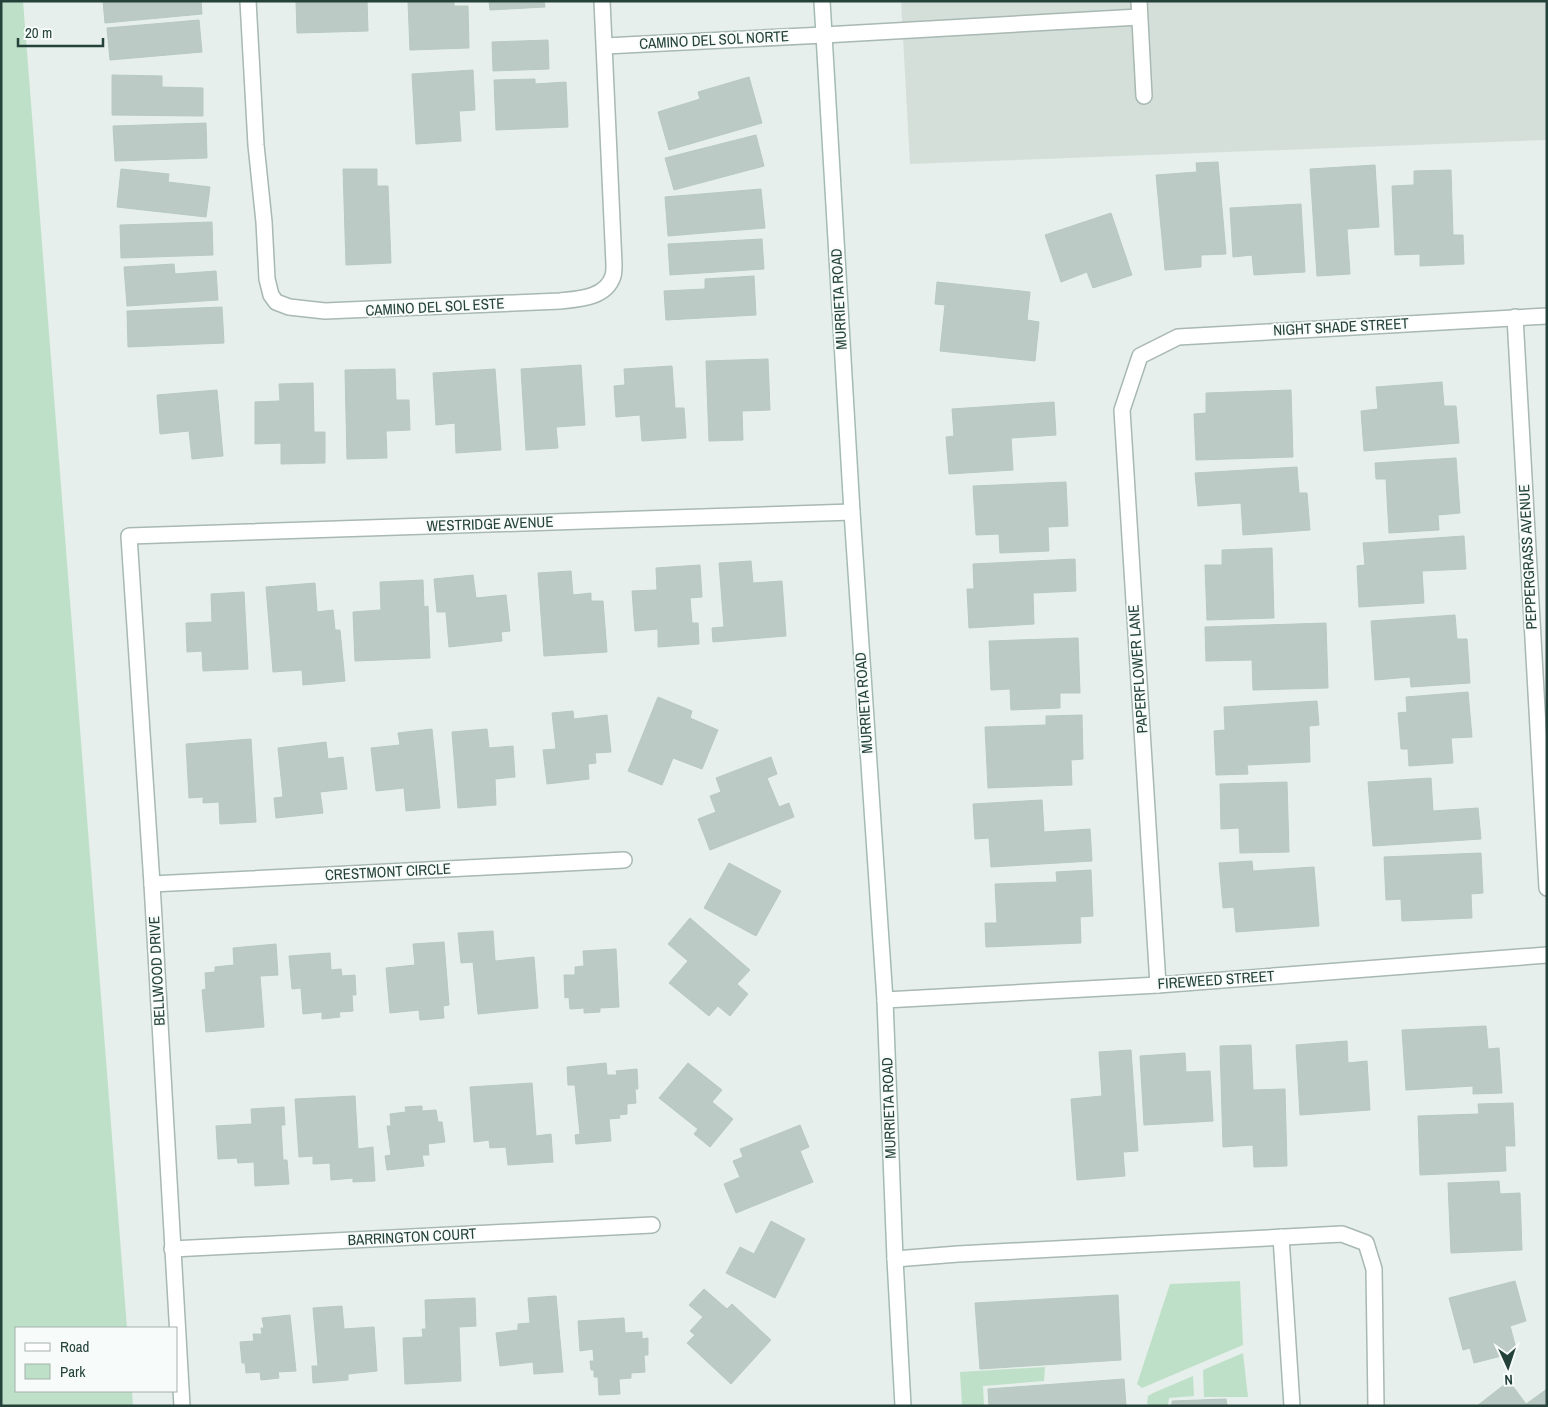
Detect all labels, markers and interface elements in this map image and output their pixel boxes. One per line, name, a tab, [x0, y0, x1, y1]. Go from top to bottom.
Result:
scale bar	[18, 15, 102, 47]
text: 20 m	[25, 22, 52, 43]
street label: CAMINO DEL SOL NORTE	[639, 25, 789, 54]
street label: MURRIETA ROAD	[825, 248, 852, 350]
street label: CAMINO DEL SOL ESTE	[365, 292, 505, 321]
street label: NIGHT SHADE STREET	[1273, 312, 1410, 341]
street label: PEPPERGRASS AVENUE	[1513, 484, 1542, 630]
street label: WESTRIDGE AVENUE	[426, 511, 554, 536]
street label: PAPERFLOWER LANE	[1123, 604, 1152, 734]
street label: MURRIETA ROAD	[849, 652, 878, 754]
street label: CRESTMONT CIRCLE	[324, 858, 452, 885]
street label: BELLWOOD DRIVE	[143, 916, 170, 1026]
street label: FIREWEED STREET	[1157, 965, 1275, 994]
street label: MURRIETA ROAD	[876, 1057, 901, 1159]
street label: BARRINGTON COURT	[347, 1223, 477, 1250]
legend	[15, 1327, 178, 1392]
text: Road	[60, 1336, 89, 1357]
north arrow	[1483, 1342, 1533, 1392]
text: Park	[60, 1361, 86, 1382]
text: N	[1504, 1371, 1513, 1389]

